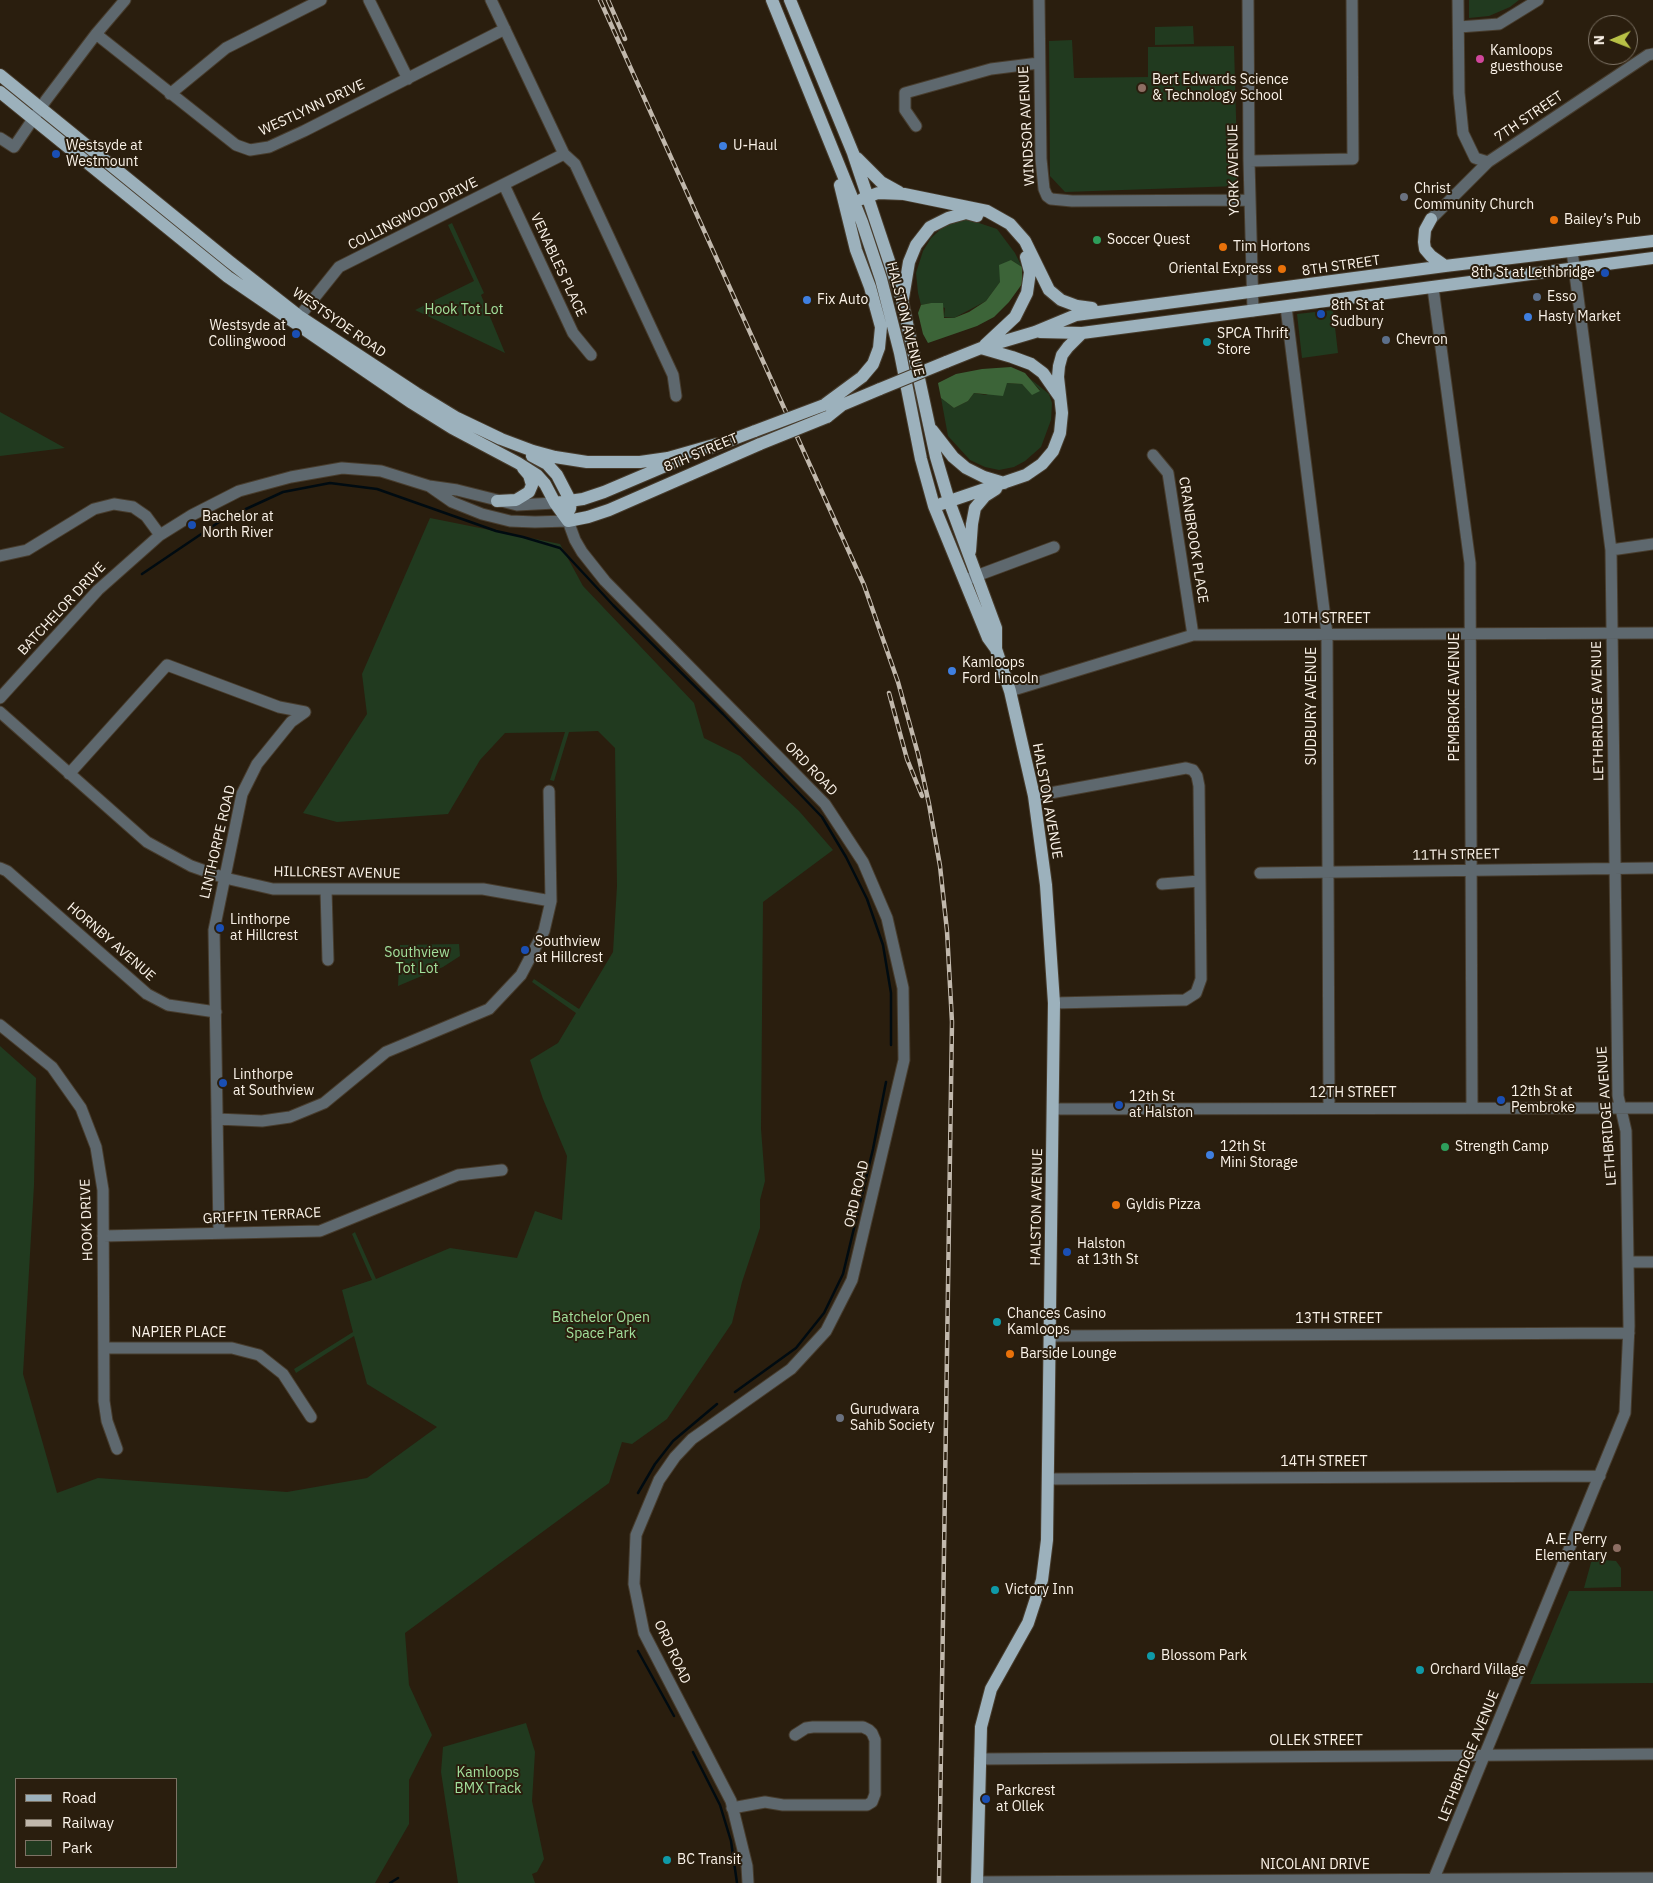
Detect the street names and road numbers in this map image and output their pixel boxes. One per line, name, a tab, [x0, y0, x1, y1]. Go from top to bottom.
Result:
street label: WINDSOR AVENUE	[1015, 65, 1039, 187]
street label: WESTLYNN DRIVE	[257, 76, 367, 140]
street label: 7TH STREET	[1492, 88, 1566, 146]
street label: YORK AVENUE	[1225, 124, 1243, 216]
street label: COLLINGWOOD DRIVE	[345, 174, 481, 254]
street label: VENABLES PLACE	[527, 210, 589, 320]
street label: 8TH STREET	[1301, 252, 1381, 280]
street label: HALSTON AVENUE	[883, 260, 927, 378]
street label: WESTSYDE ROAD	[289, 284, 389, 362]
street label: 8TH STREET	[661, 430, 741, 476]
street label: CRANBROOK PLACE	[1175, 476, 1211, 604]
street label: BATCHELOR DRIVE	[15, 559, 109, 659]
street label: 10TH STREET	[1283, 611, 1371, 627]
street label: PEMBROKE AVENUE	[1447, 633, 1463, 761]
street label: LETHBRIDGE AVENUE	[1588, 641, 1608, 781]
street label: SUDBURY AVENUE	[1304, 647, 1320, 765]
street label: ORD ROAD	[781, 739, 841, 799]
street label: HALSTON AVENUE	[1029, 742, 1065, 860]
street label: LINTHORPE ROAD	[197, 784, 239, 900]
street label: 11TH STREET	[1412, 846, 1500, 864]
street label: HILLCREST AVENUE	[273, 863, 401, 883]
street label: HORNBY AVENUE	[63, 899, 159, 985]
street label: LETHBRIDGE AVENUE	[1594, 1046, 1620, 1186]
street label: 12TH STREET	[1309, 1085, 1397, 1101]
street label: HALSTON AVENUE	[1028, 1148, 1046, 1266]
street label: ORD ROAD	[841, 1159, 873, 1229]
street label: HOOK DRIVE	[77, 1178, 97, 1262]
street label: GRIFFIN TERRACE	[202, 1205, 322, 1227]
street label: 13TH STREET	[1295, 1311, 1383, 1327]
street label: NAPIER PLACE	[132, 1325, 226, 1341]
street label: 14TH STREET	[1280, 1454, 1368, 1470]
street label: ORD ROAD	[650, 1617, 694, 1687]
street label: LETHBRIDGE AVENUE	[1435, 1688, 1503, 1824]
street label: OLLEK STREET	[1269, 1733, 1363, 1749]
street label: NICOLANI DRIVE	[1260, 1857, 1370, 1873]

